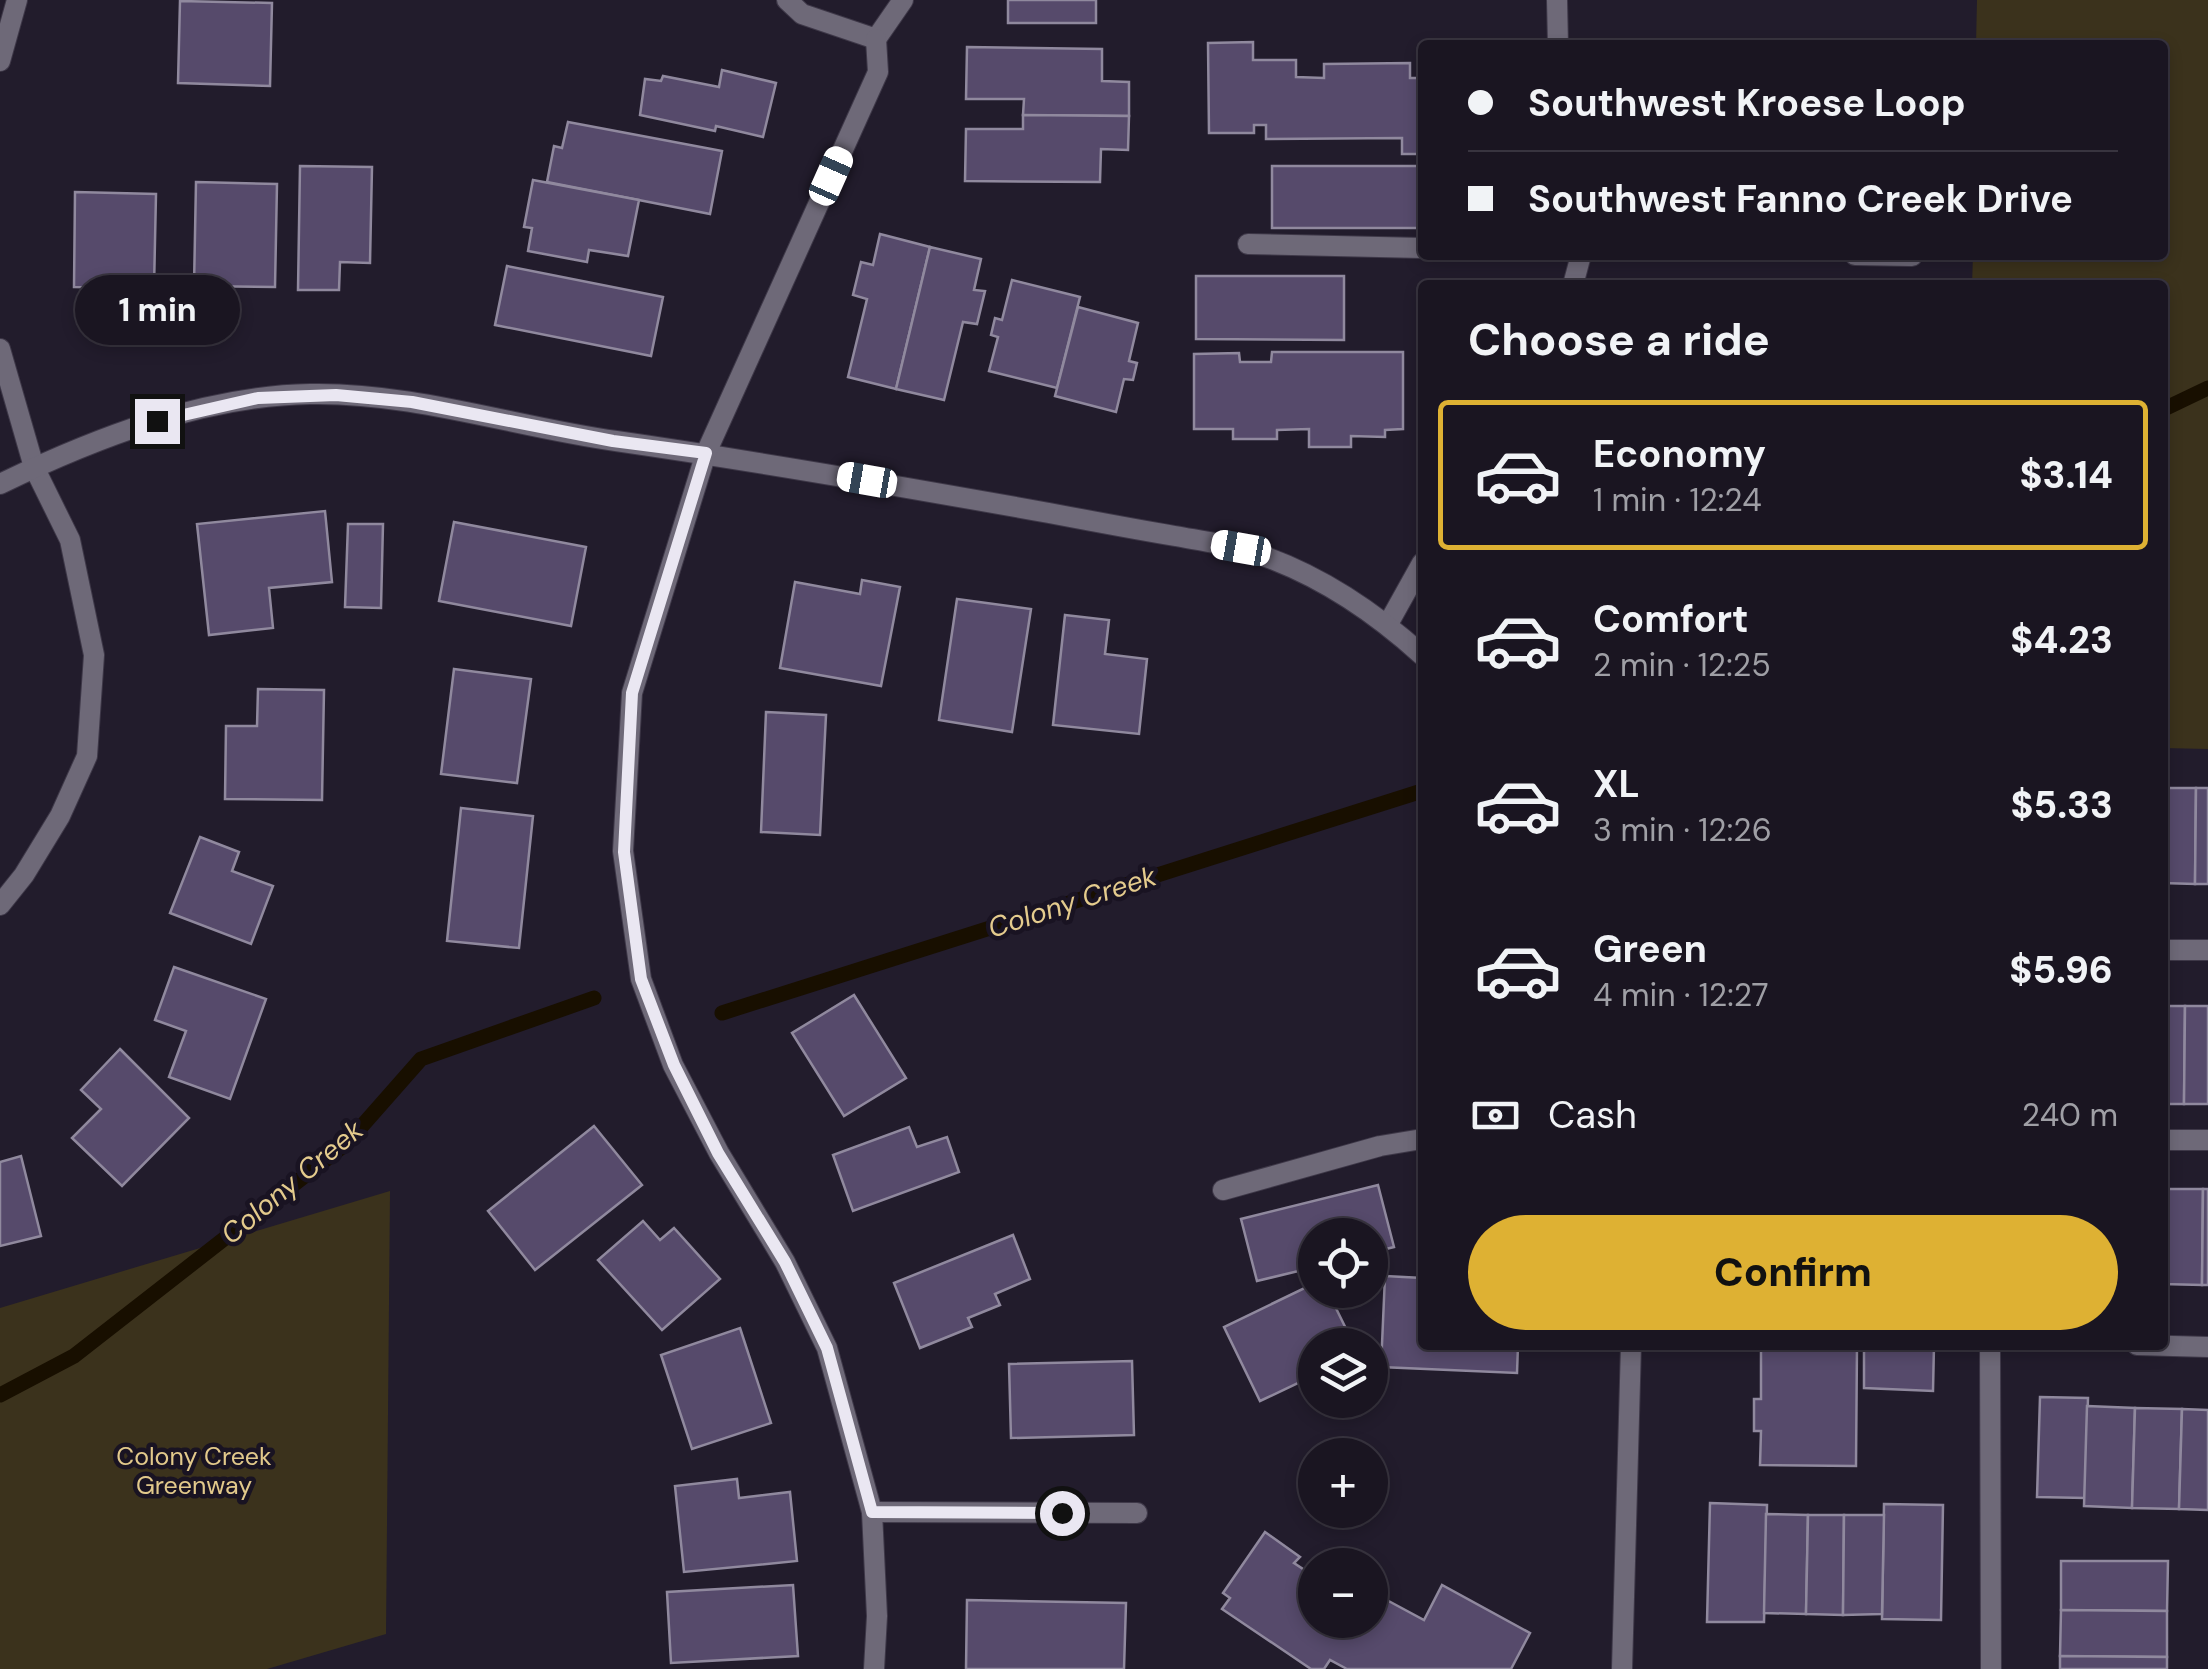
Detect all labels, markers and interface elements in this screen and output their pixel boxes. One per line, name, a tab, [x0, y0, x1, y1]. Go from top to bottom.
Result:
text: Southwest Kroese Loop	[1528, 78, 1966, 128]
car	[805, 142, 857, 210]
text: Southwest Fanno Creek Drive	[1528, 174, 2073, 224]
callout: 1 min	[74, 276, 240, 346]
text: 1 min	[118, 289, 197, 331]
text: Choose a ride	[1468, 310, 1770, 369]
route end	[135, 399, 180, 444]
text: Economy	[1593, 429, 1766, 479]
icon: car	[1473, 430, 1563, 520]
text: $3.14	[2020, 450, 2113, 500]
car	[835, 460, 899, 500]
text: 1 min · 12:24	[1593, 479, 1762, 521]
car	[1209, 528, 1273, 568]
text: Comfort	[1593, 594, 1749, 644]
icon: car	[1473, 595, 1563, 685]
text: $4.23	[2010, 615, 2113, 665]
text: 2 min · 12:25	[1593, 644, 1771, 686]
text: XL	[1593, 759, 1640, 809]
icon: car	[1473, 760, 1563, 850]
text: $5.33	[2011, 780, 2113, 830]
text: 3 min · 12:26	[1593, 809, 1772, 851]
water label: Colony Creek	[983, 857, 1162, 947]
text: Green	[1593, 924, 1707, 974]
icon: car	[1473, 925, 1563, 1015]
text: $5.96	[2009, 945, 2113, 995]
text: 4 min · 12:27	[1593, 974, 1769, 1016]
icon: cash	[1468, 1088, 1523, 1143]
text: Cash	[1548, 1090, 1637, 1140]
text: 240 m	[2022, 1094, 2118, 1136]
water label: Colony Creek	[213, 1111, 371, 1252]
button: Confirm	[1468, 1215, 2118, 1330]
map controls	[1298, 1218, 1388, 1638]
button: locate	[1298, 1218, 1388, 1308]
button: layers	[1298, 1328, 1388, 1418]
button: +	[1298, 1438, 1388, 1528]
park label: Colony Creek Greenway	[116, 1440, 272, 1502]
route start	[1040, 1491, 1085, 1536]
button: −	[1298, 1548, 1388, 1638]

